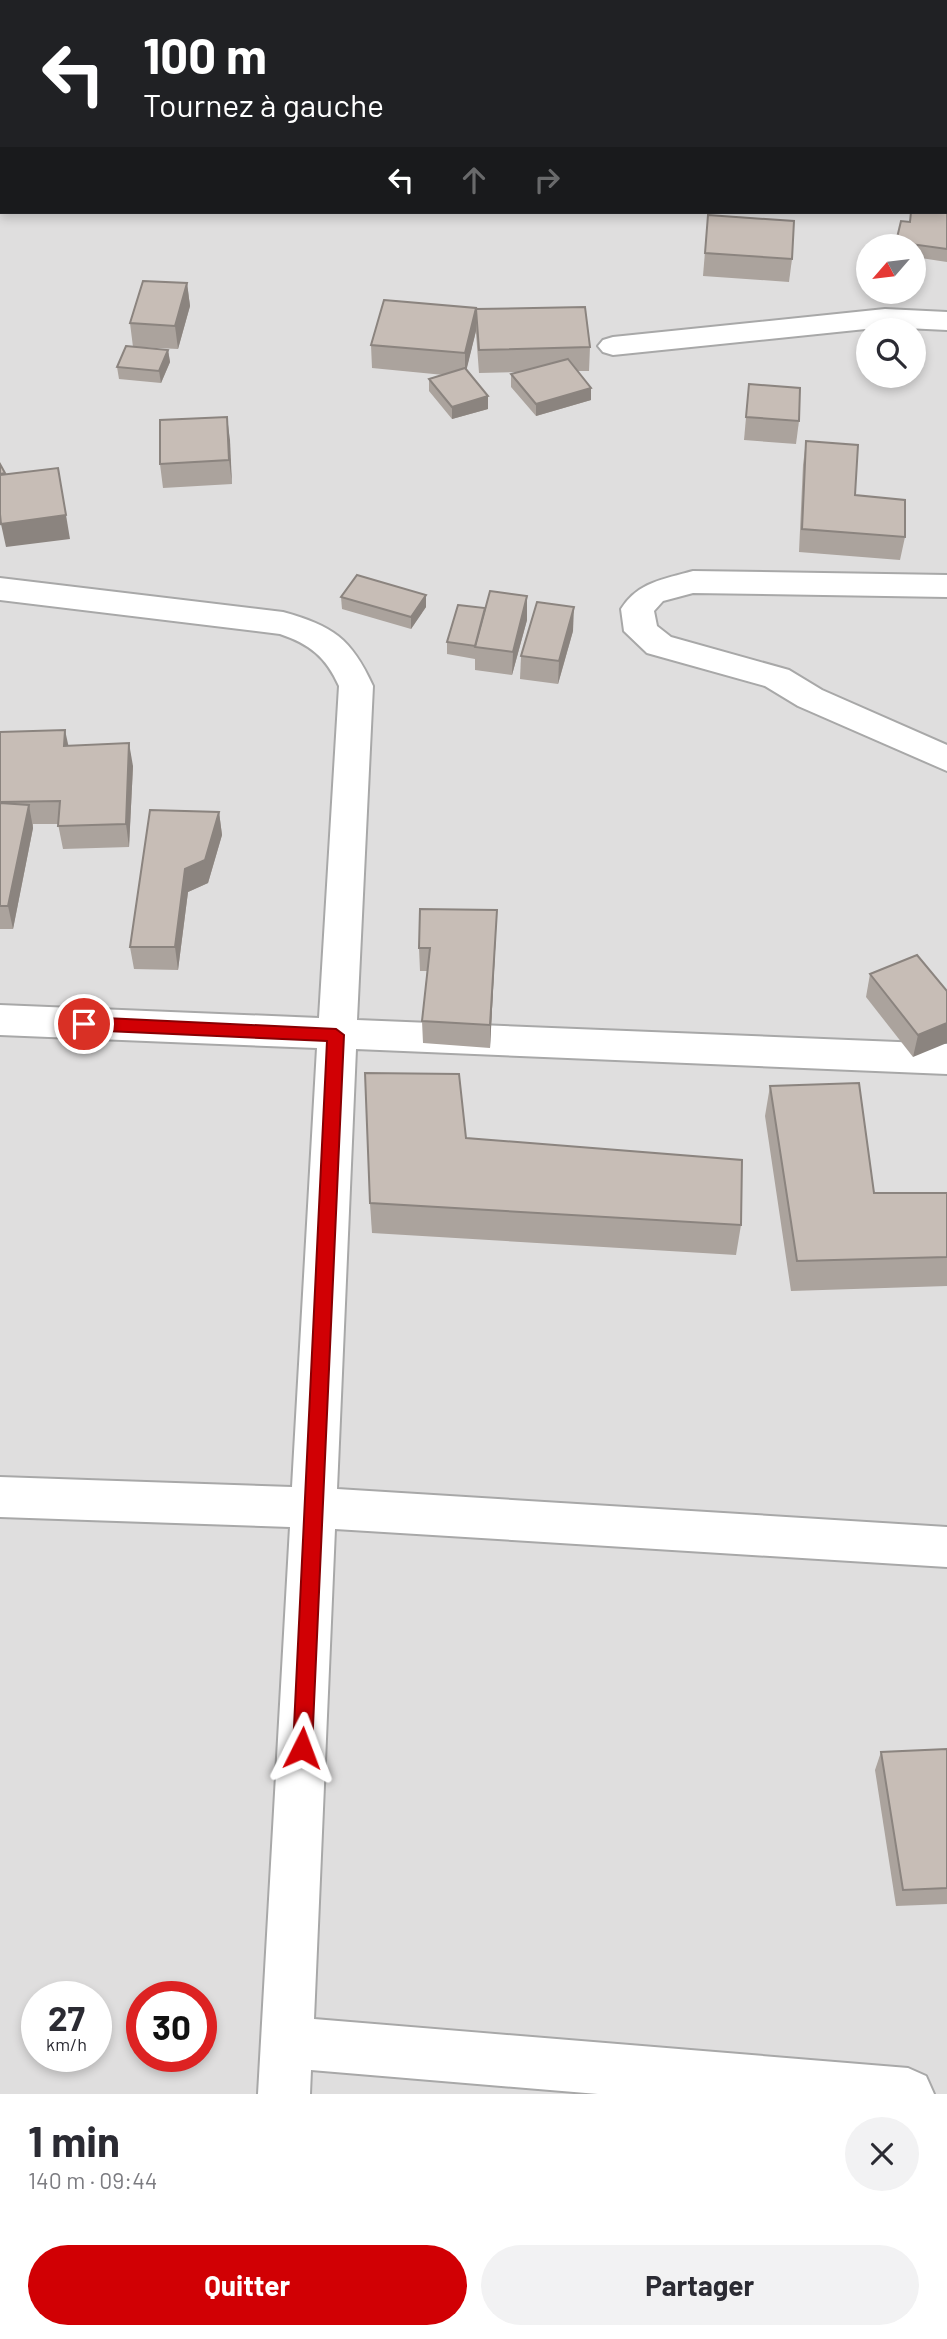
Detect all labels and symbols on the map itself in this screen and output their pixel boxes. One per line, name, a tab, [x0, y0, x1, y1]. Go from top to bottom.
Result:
north arrow	[856, 234, 926, 304]
pin	[54, 994, 114, 1054]
position arrow	[265, 1711, 339, 1785]
speed limit sign: 30	[126, 1981, 217, 2072]

